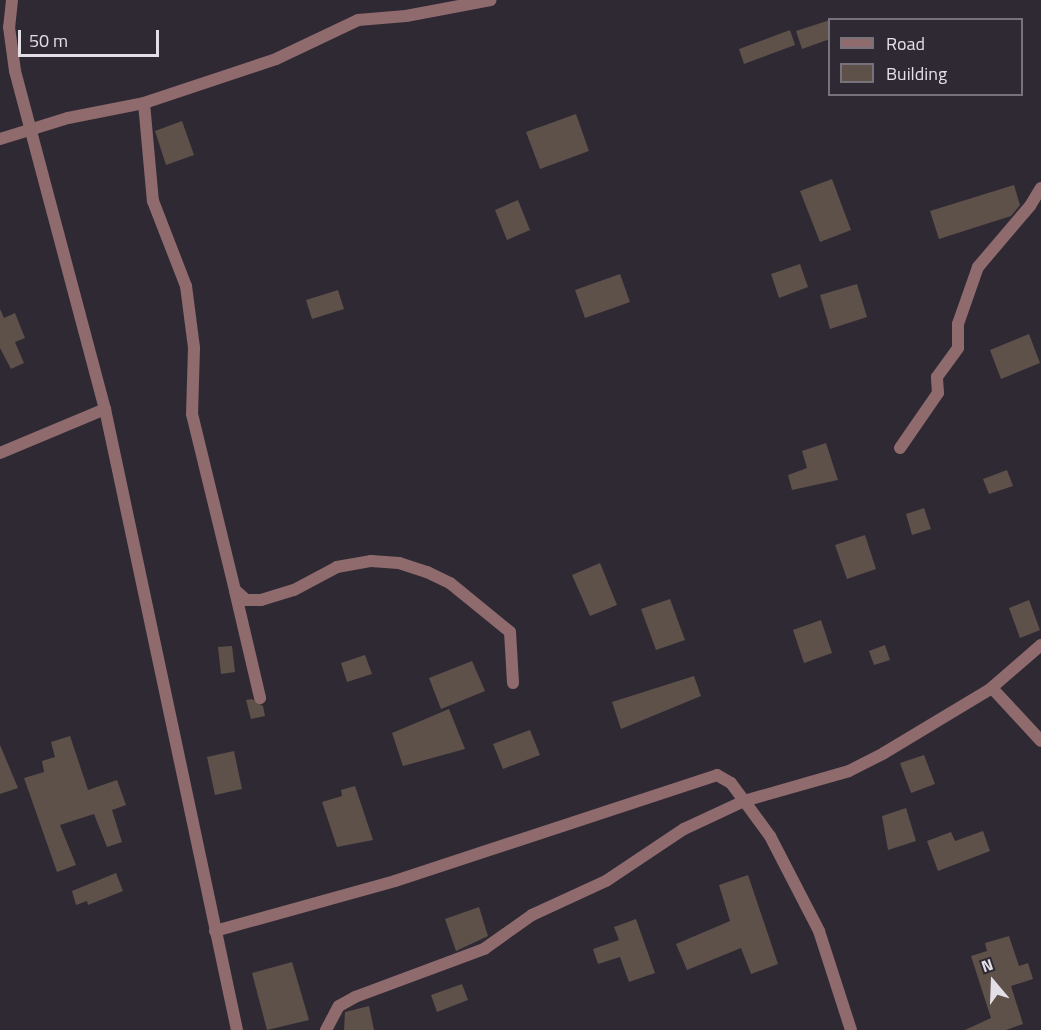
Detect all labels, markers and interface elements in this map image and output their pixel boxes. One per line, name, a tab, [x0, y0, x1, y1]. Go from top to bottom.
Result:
scale bar	[21, 18, 162, 56]
legend	[828, 18, 1023, 96]
text: 50 m	[29, 27, 68, 54]
text: Road	[886, 30, 925, 57]
text: Building	[886, 60, 947, 87]
north arrow	[963, 952, 1023, 1012]
text: N	[978, 952, 996, 978]

